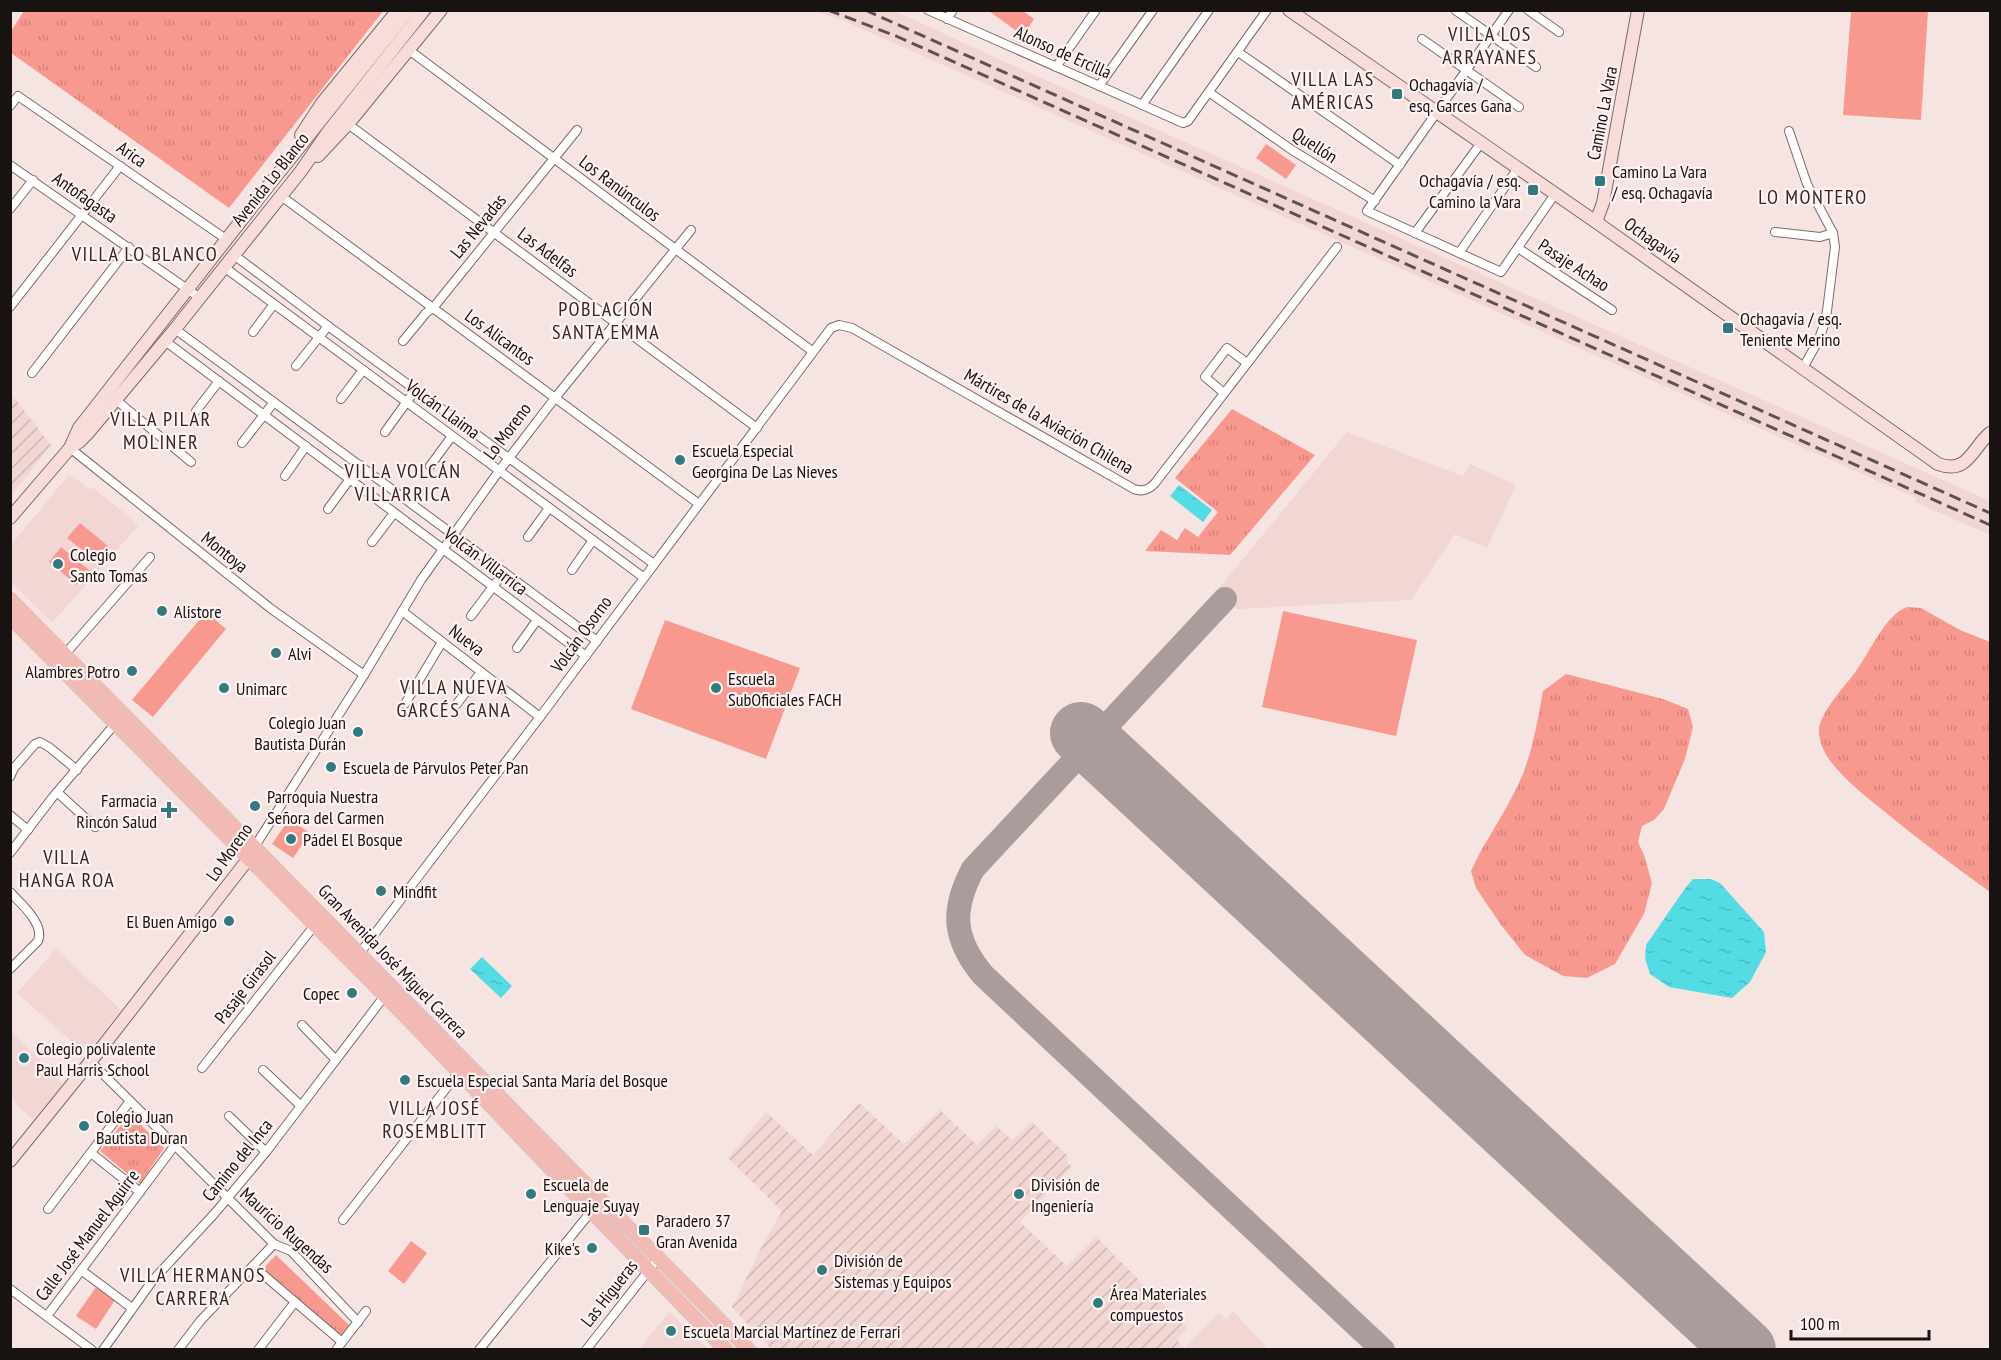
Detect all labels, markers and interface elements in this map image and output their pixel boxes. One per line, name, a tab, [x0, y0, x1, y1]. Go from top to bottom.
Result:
street label: Alonso de Ercilla	[1011, 20, 1115, 84]
district label: VILLA LOS ARRAYANES	[1442, 21, 1538, 70]
street label: Camino La Vara	[1582, 64, 1622, 162]
district label: VILLA LAS AMÉRICAS	[1290, 66, 1375, 115]
place label: Ochagavía / esq. Garces Gana	[1409, 73, 1512, 117]
marker: Ochagavía / esq. Garces Gana	[1390, 87, 1404, 101]
street label: Quellón	[1288, 122, 1342, 168]
street label: Avenida Lo Blanco	[226, 127, 314, 231]
street label: Arica	[113, 136, 151, 172]
street label: Los Ranúnculos	[575, 150, 665, 226]
place label: Camino La Vara / esq. Ochagavía	[1611, 160, 1713, 204]
street label: Antofagasta	[48, 166, 122, 228]
place label: Ochagavía / esq. Camino la Vara	[1419, 169, 1521, 213]
marker: Camino La Vara / esq. Ochagavía	[1593, 174, 1607, 188]
marker: Ochagavía / esq. Camino la Vara	[1526, 183, 1540, 197]
district label: LO MONTERO	[1758, 184, 1868, 210]
street label: Las Nevadas	[445, 189, 511, 263]
street label: Ochagavía	[1620, 212, 1686, 268]
street label: Las Adelfas	[513, 222, 583, 282]
street label: Pasaje Achao	[1534, 233, 1614, 297]
district label: VILLA LO BLANCO	[71, 241, 218, 267]
district label: POBLACIÓN SANTA EMMA	[552, 296, 660, 345]
street label: Los Alicantos	[461, 304, 539, 370]
place label: Ochagavía / esq. Teniente Merino	[1740, 307, 1842, 351]
marker: Ochagavía / esq. Teniente Merino	[1721, 321, 1735, 335]
street label: Mártires de la Aviación Chilena	[960, 363, 1138, 479]
street label: Volcán Llaima	[400, 374, 485, 444]
street label: Lo Moreno	[478, 398, 536, 464]
district label: VILLA PILAR MOLINER	[109, 406, 212, 455]
place label: Escuela Especial Georgina De Las Nieves	[692, 439, 838, 483]
marker: Escuela Especial Georgina De Las Nieves	[673, 453, 687, 467]
district label: VILLA VOLCÁN VILLARRICA	[343, 458, 462, 507]
street label: Volcán Villarrica	[439, 521, 533, 600]
street label: Montoya	[197, 526, 253, 578]
place label: Colegio Santo Tomas	[70, 543, 148, 587]
marker: Colegio Santo Tomas	[51, 557, 65, 571]
street label: Volcán Osorno	[545, 591, 617, 678]
place label: Alistore	[174, 600, 222, 623]
marker: Alistore	[155, 604, 169, 618]
street label: Nueva	[445, 619, 489, 661]
place label: Alvi	[288, 642, 312, 665]
marker: Alvi	[269, 646, 283, 660]
place label: Alambres Potro	[25, 660, 120, 683]
marker: Alambres Potro	[125, 664, 139, 678]
place label: Escuela SubOficiales FACH	[728, 667, 842, 711]
district label: VILLA NUEVA GARCÉS GANA	[397, 674, 511, 723]
place label: Unimarc	[236, 677, 288, 700]
marker: Unimarc	[217, 681, 231, 695]
marker: Escuela SubOficiales FACH	[709, 681, 723, 695]
place label: Colegio Juan Bautista Durán	[254, 711, 346, 755]
marker: Colegio Juan Bautista Durán	[351, 725, 365, 739]
place label: Escuela de Párvulos Peter Pan	[343, 756, 528, 779]
marker: Escuela de Párvulos Peter Pan	[324, 760, 338, 774]
place label: Parroquia Nuestra Señora del Carmen	[267, 785, 384, 829]
place label: Farmacia Rincón Salud	[76, 789, 157, 833]
marker: Parroquia Nuestra Señora del Carmen	[248, 799, 262, 813]
marker: Farmacia Rincón Salud	[162, 803, 176, 817]
street label: Lo Moreno	[201, 818, 257, 885]
place label: Pádel El Bosque	[303, 828, 403, 851]
marker: Pádel El Bosque	[284, 832, 298, 846]
district label: VILLA HANGA ROA	[19, 844, 115, 893]
street label: Gran Avenida José Miguel Carrera	[313, 879, 473, 1043]
place label: Mindfit	[393, 880, 437, 903]
marker: Mindfit	[374, 884, 388, 898]
place label: El Buen Amigo	[127, 910, 217, 933]
marker: El Buen Amigo	[222, 914, 236, 928]
street label: Pasaje Girasol	[209, 945, 281, 1028]
place label: Copec	[303, 982, 341, 1005]
marker: Copec	[345, 986, 359, 1000]
place label: Colegio polivalente Paul Harris School	[36, 1037, 156, 1081]
marker: Colegio polivalente Paul Harris School	[17, 1051, 31, 1065]
place label: Escuela Especial Santa María del Bosque	[417, 1069, 668, 1092]
marker: Escuela Especial Santa María del Bosque	[398, 1073, 412, 1087]
district label: VILLA JOSÉ ROSEMBLITT	[382, 1095, 488, 1144]
place label: Colegio Juan Bautista Duran	[96, 1105, 188, 1149]
street label: Camino del Inca	[197, 1114, 277, 1206]
marker: Colegio Juan Bautista Duran	[77, 1119, 91, 1133]
street label: Calle José Manuel Aguirre	[30, 1165, 144, 1305]
place label: Escuela de Lenguaje Suyay	[543, 1173, 639, 1217]
place label: División de Ingeniería	[1031, 1173, 1100, 1217]
street label: Mauricio Rugendas	[236, 1182, 338, 1278]
marker: Escuela de Lenguaje Suyay	[524, 1187, 538, 1201]
marker: División de Ingeniería	[1012, 1187, 1026, 1201]
place label: Paradero 37 Gran Avenida	[656, 1209, 737, 1253]
marker: Paradero 37 Gran Avenida	[637, 1223, 651, 1237]
place label: Kike's	[545, 1237, 580, 1260]
marker: Kike's	[585, 1241, 599, 1255]
place label: División de Sistemas y Equipos	[834, 1249, 952, 1293]
street label: Las Higueras	[576, 1255, 642, 1331]
district label: VILLA HERMANOS CARRERA	[119, 1262, 266, 1311]
marker: División de Sistemas y Equipos	[815, 1263, 829, 1277]
place label: Área Materiales compuestos	[1110, 1282, 1207, 1326]
marker: Área Materiales compuestos	[1091, 1296, 1105, 1310]
scale bar	[1791, 1303, 1929, 1341]
text: 100 m	[1800, 1312, 1840, 1335]
place label: Escuela Marcial Martínez de Ferrari	[683, 1320, 901, 1343]
marker: Escuela Marcial Martínez de Ferrari	[664, 1324, 678, 1338]

